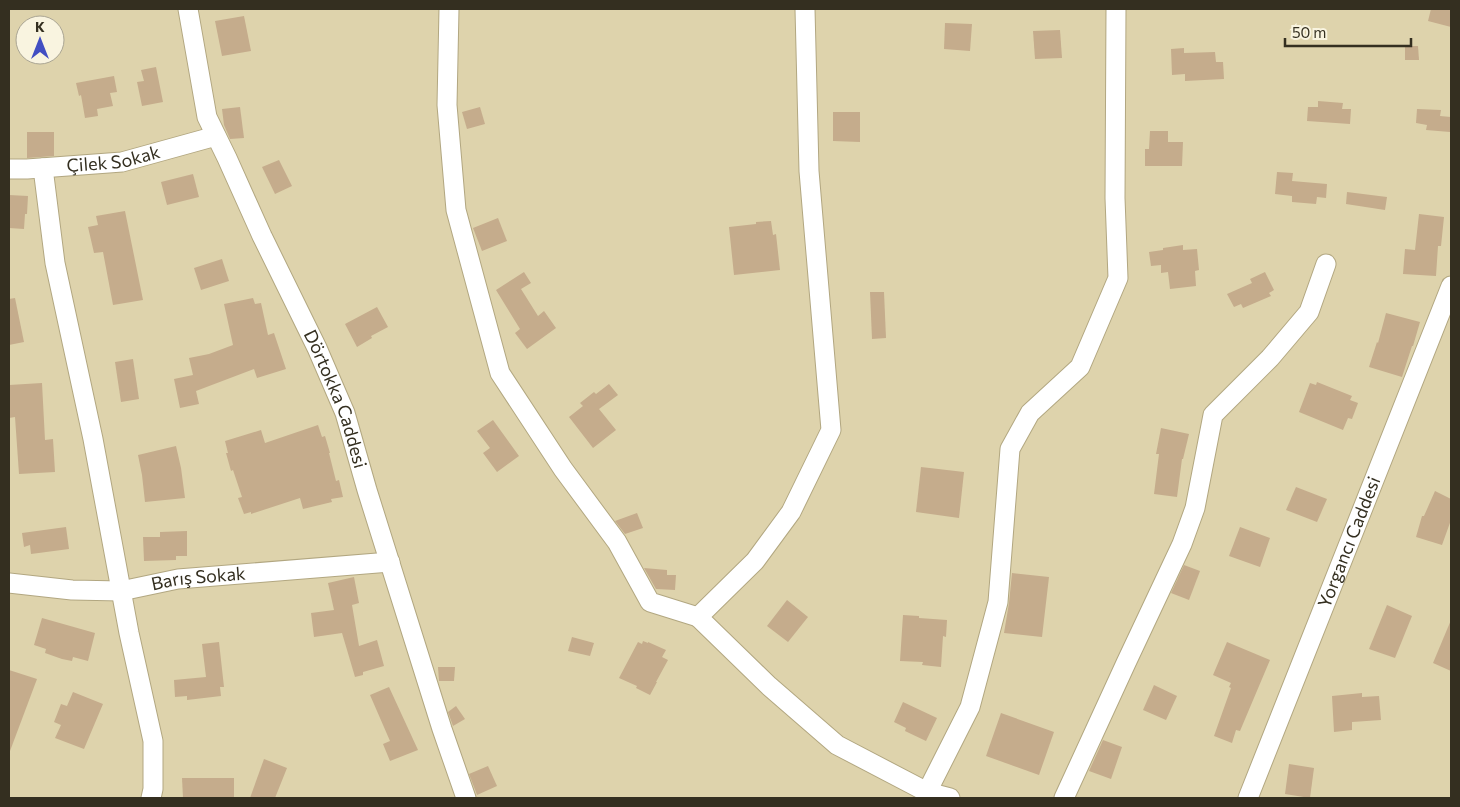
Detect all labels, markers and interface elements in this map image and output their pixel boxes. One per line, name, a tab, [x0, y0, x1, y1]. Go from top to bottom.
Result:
north arrow	[15, 15, 65, 65]
scale bar	[1285, 15, 1411, 47]
text: K	[35, 18, 45, 35]
text: 50 m	[1292, 23, 1326, 41]
street label: Çilek Sokak	[66, 140, 163, 176]
street label: Dörtokka Caddesi	[300, 326, 372, 471]
street label: Yorgancı Caddesi	[1313, 473, 1384, 611]
street label: Barış Sokak	[149, 562, 247, 594]

